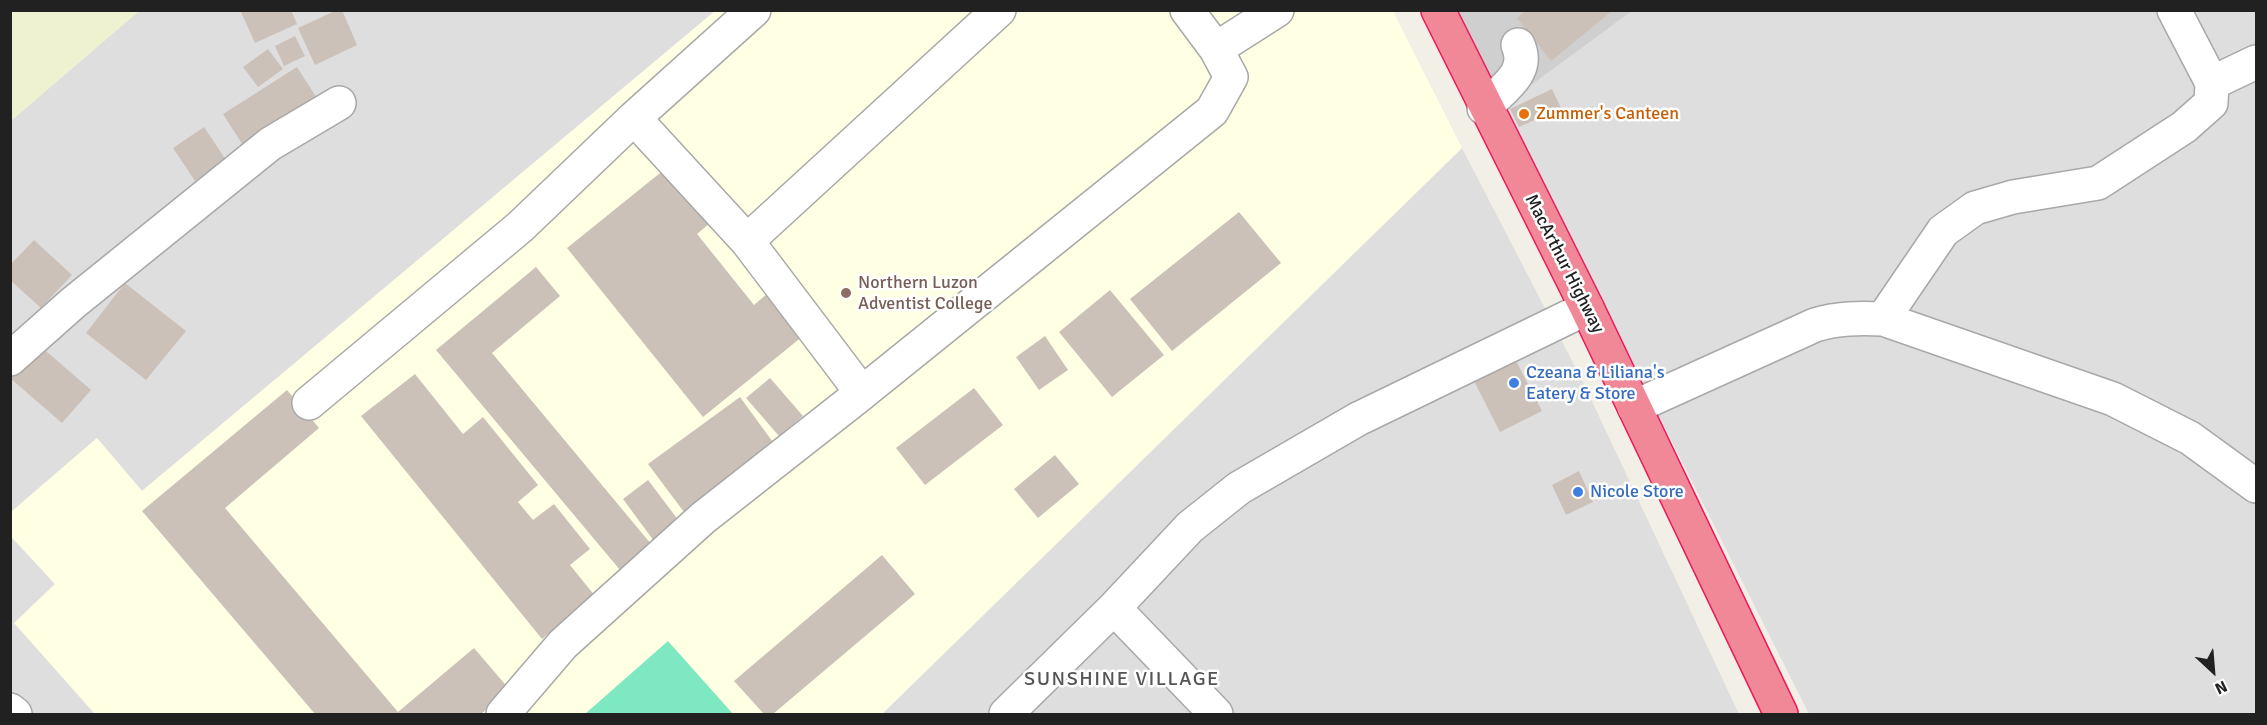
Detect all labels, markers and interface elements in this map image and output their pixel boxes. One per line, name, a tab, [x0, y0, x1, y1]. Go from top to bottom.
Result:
place label: Zummer's Canteen	[1536, 103, 1679, 125]
marker: Zummer's Canteen	[1517, 107, 1531, 121]
street label: MacArthur Highway	[1520, 191, 1608, 337]
place label: Northern Luzon Adventist College	[858, 272, 992, 314]
marker: Northern Luzon Adventist College	[839, 286, 853, 300]
place label: Czeana & Liliana's Eatery & Store	[1526, 362, 1665, 404]
marker: Czeana & Liliana's Eatery & Store	[1507, 376, 1521, 390]
place label: Nicole Store	[1590, 481, 1684, 503]
marker: Nicole Store	[1571, 485, 1585, 499]
north arrow	[2183, 641, 2243, 701]
district label: SUNSHINE VILLAGE	[1024, 668, 1220, 692]
text: N	[2212, 676, 2230, 699]

